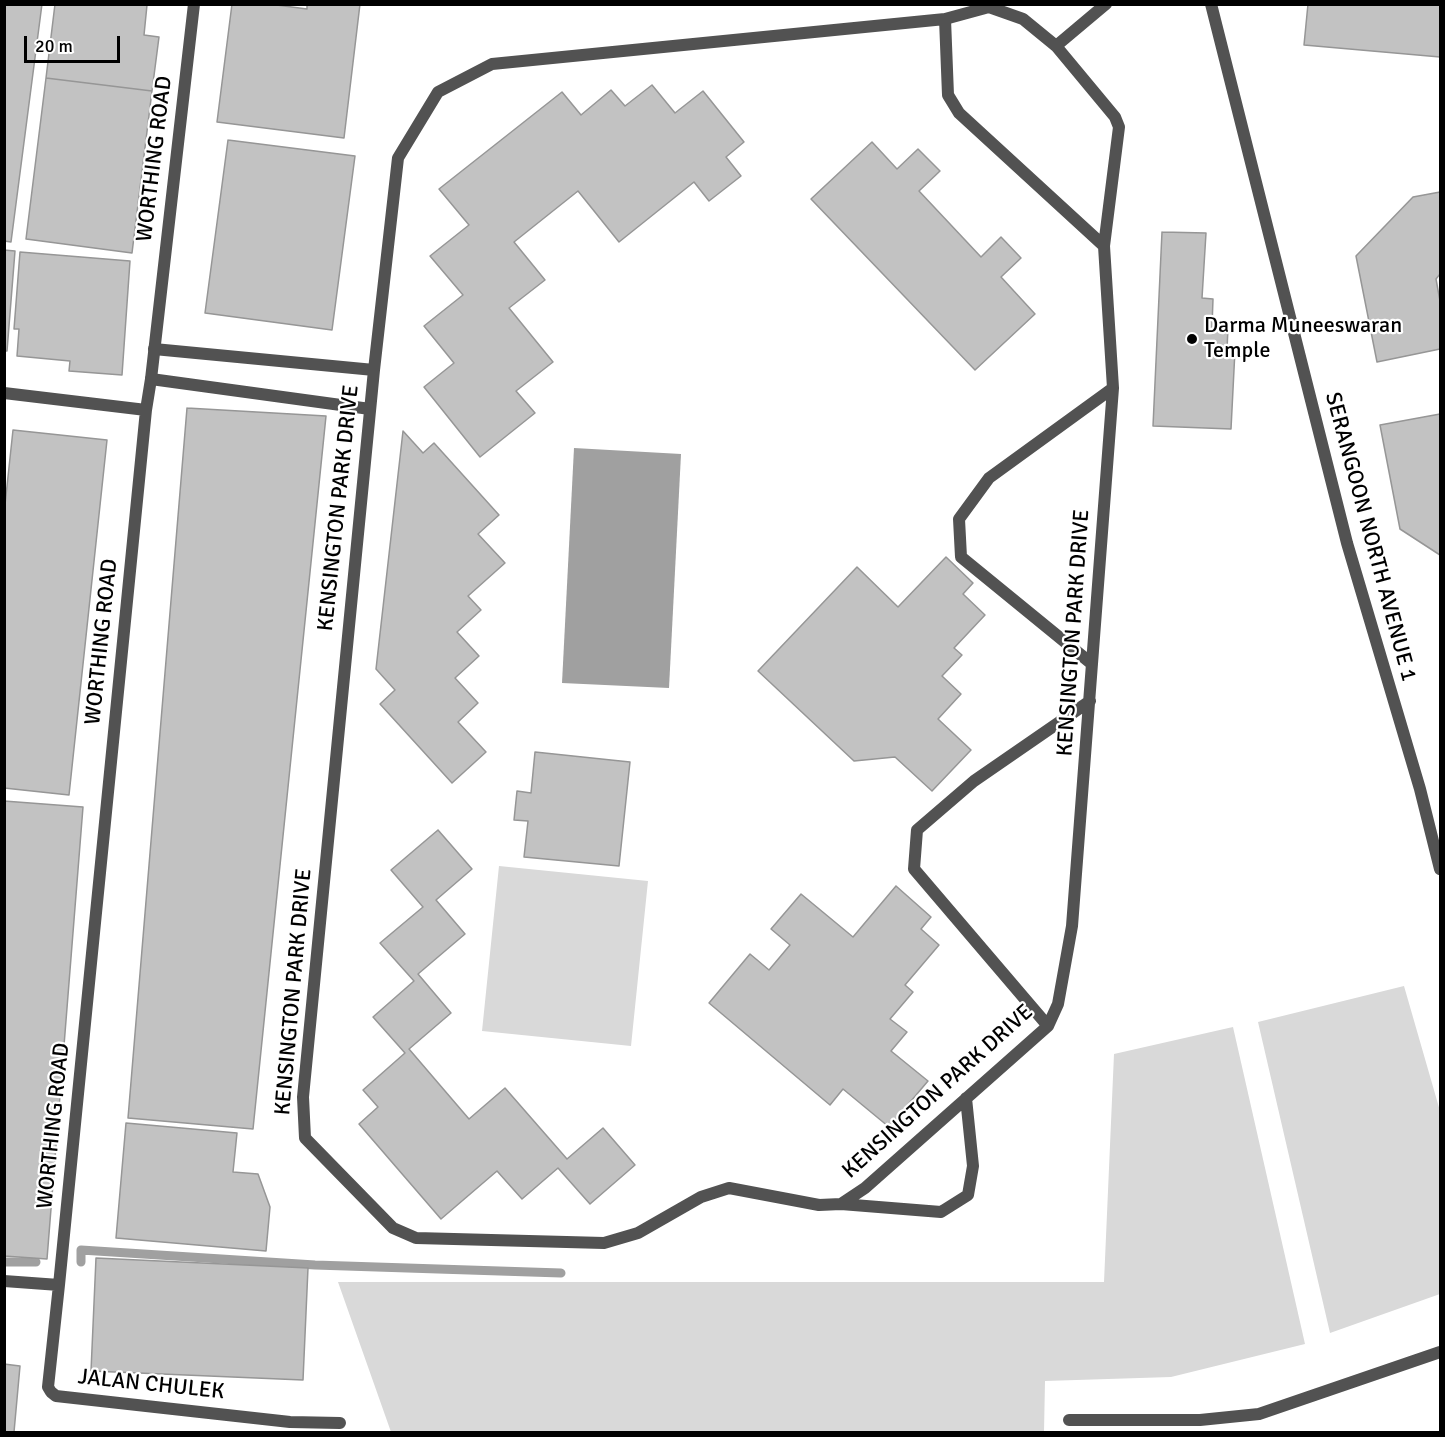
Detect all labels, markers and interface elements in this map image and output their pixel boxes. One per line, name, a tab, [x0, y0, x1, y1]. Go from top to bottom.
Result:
scale bar	[27, 24, 123, 62]
text: 20 m	[35, 35, 73, 57]
street label: WORTHING ROAD	[132, 75, 178, 243]
place label: Darma Muneeswaran Temple	[1204, 313, 1402, 364]
marker: Darma Muneeswaran Temple	[1185, 332, 1199, 346]
street label: KENSINGTON PARK DRIVE	[313, 384, 365, 632]
street label: SERANGOON NORTH AVENUE 1	[1319, 390, 1421, 684]
street label: KENSINGTON PARK DRIVE	[1052, 509, 1096, 757]
street label: WORTHING ROAD	[80, 558, 124, 726]
street label: KENSINGTON PARK DRIVE	[270, 868, 318, 1116]
street label: KENSINGTON PARK DRIVE	[837, 999, 1039, 1185]
street label: WORTHING ROAD	[32, 1042, 76, 1210]
street label: JALAN CHULEK	[76, 1364, 226, 1406]

